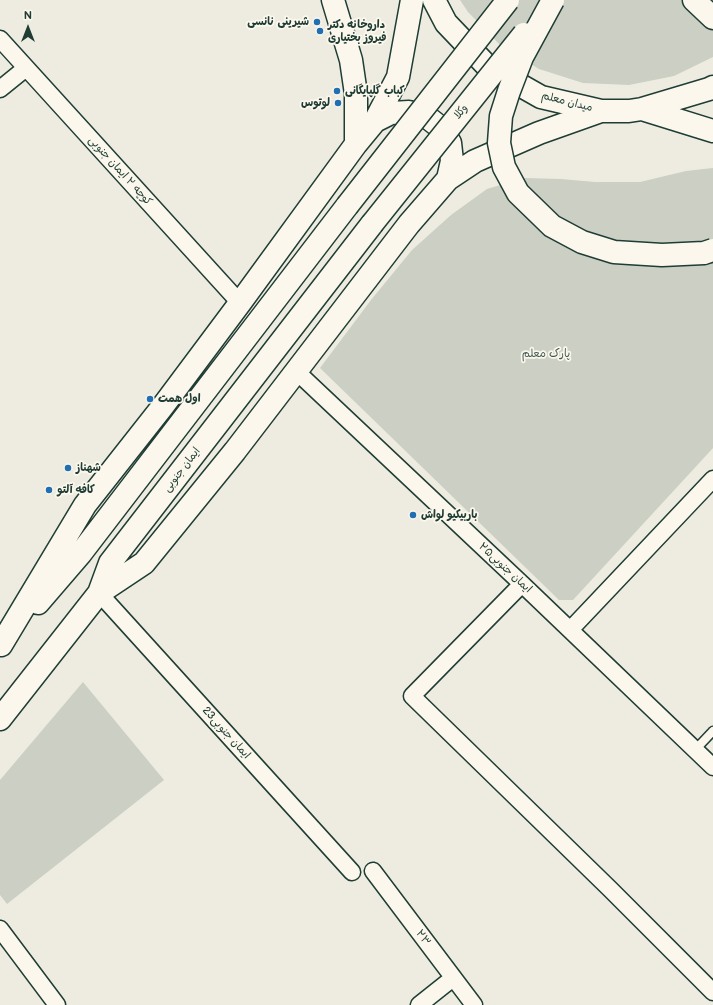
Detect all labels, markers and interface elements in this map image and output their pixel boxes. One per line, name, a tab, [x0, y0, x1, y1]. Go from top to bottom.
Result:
north arrow	[8, 8, 48, 48]
text: N	[24, 9, 32, 22]
place label: شیرینی نانسی	[247, 15, 309, 29]
marker: شیرینی نانسی	[312, 17, 322, 27]
place label: داروخانه دکتر فیروز بختیاری	[328, 18, 387, 44]
marker: داروخانه دکتر فیروز بختیاری	[315, 26, 325, 36]
place label: کباب گلپایگانی	[345, 84, 405, 98]
marker: کباب گلپایگانی	[332, 86, 342, 96]
street label: میدان معلم	[540, 89, 594, 115]
place label: لوتوس	[301, 96, 330, 110]
marker: لوتوس	[333, 98, 343, 108]
street label: وکلا	[451, 102, 471, 122]
street label: کوچه ۲ ایمان جنوبی	[86, 134, 154, 208]
park label: پارک معلم	[522, 347, 570, 361]
place label: اول همت	[158, 392, 200, 406]
marker: اول همت	[145, 394, 155, 404]
street label: ایمان جنوبی	[161, 445, 203, 495]
place label: شهناز	[76, 461, 101, 475]
marker: شهناز	[63, 463, 73, 473]
place label: کافه آلتو	[57, 483, 95, 497]
marker: کافه آلتو	[44, 485, 54, 495]
place label: باربیکیو لواش	[421, 508, 478, 522]
marker: باربیکیو لواش	[408, 510, 418, 520]
street label: ایمان جنوبی۲۵	[476, 540, 534, 596]
street label: 23ایمان جنوبی	[199, 704, 253, 762]
street label: ۲۳	[413, 927, 433, 949]

